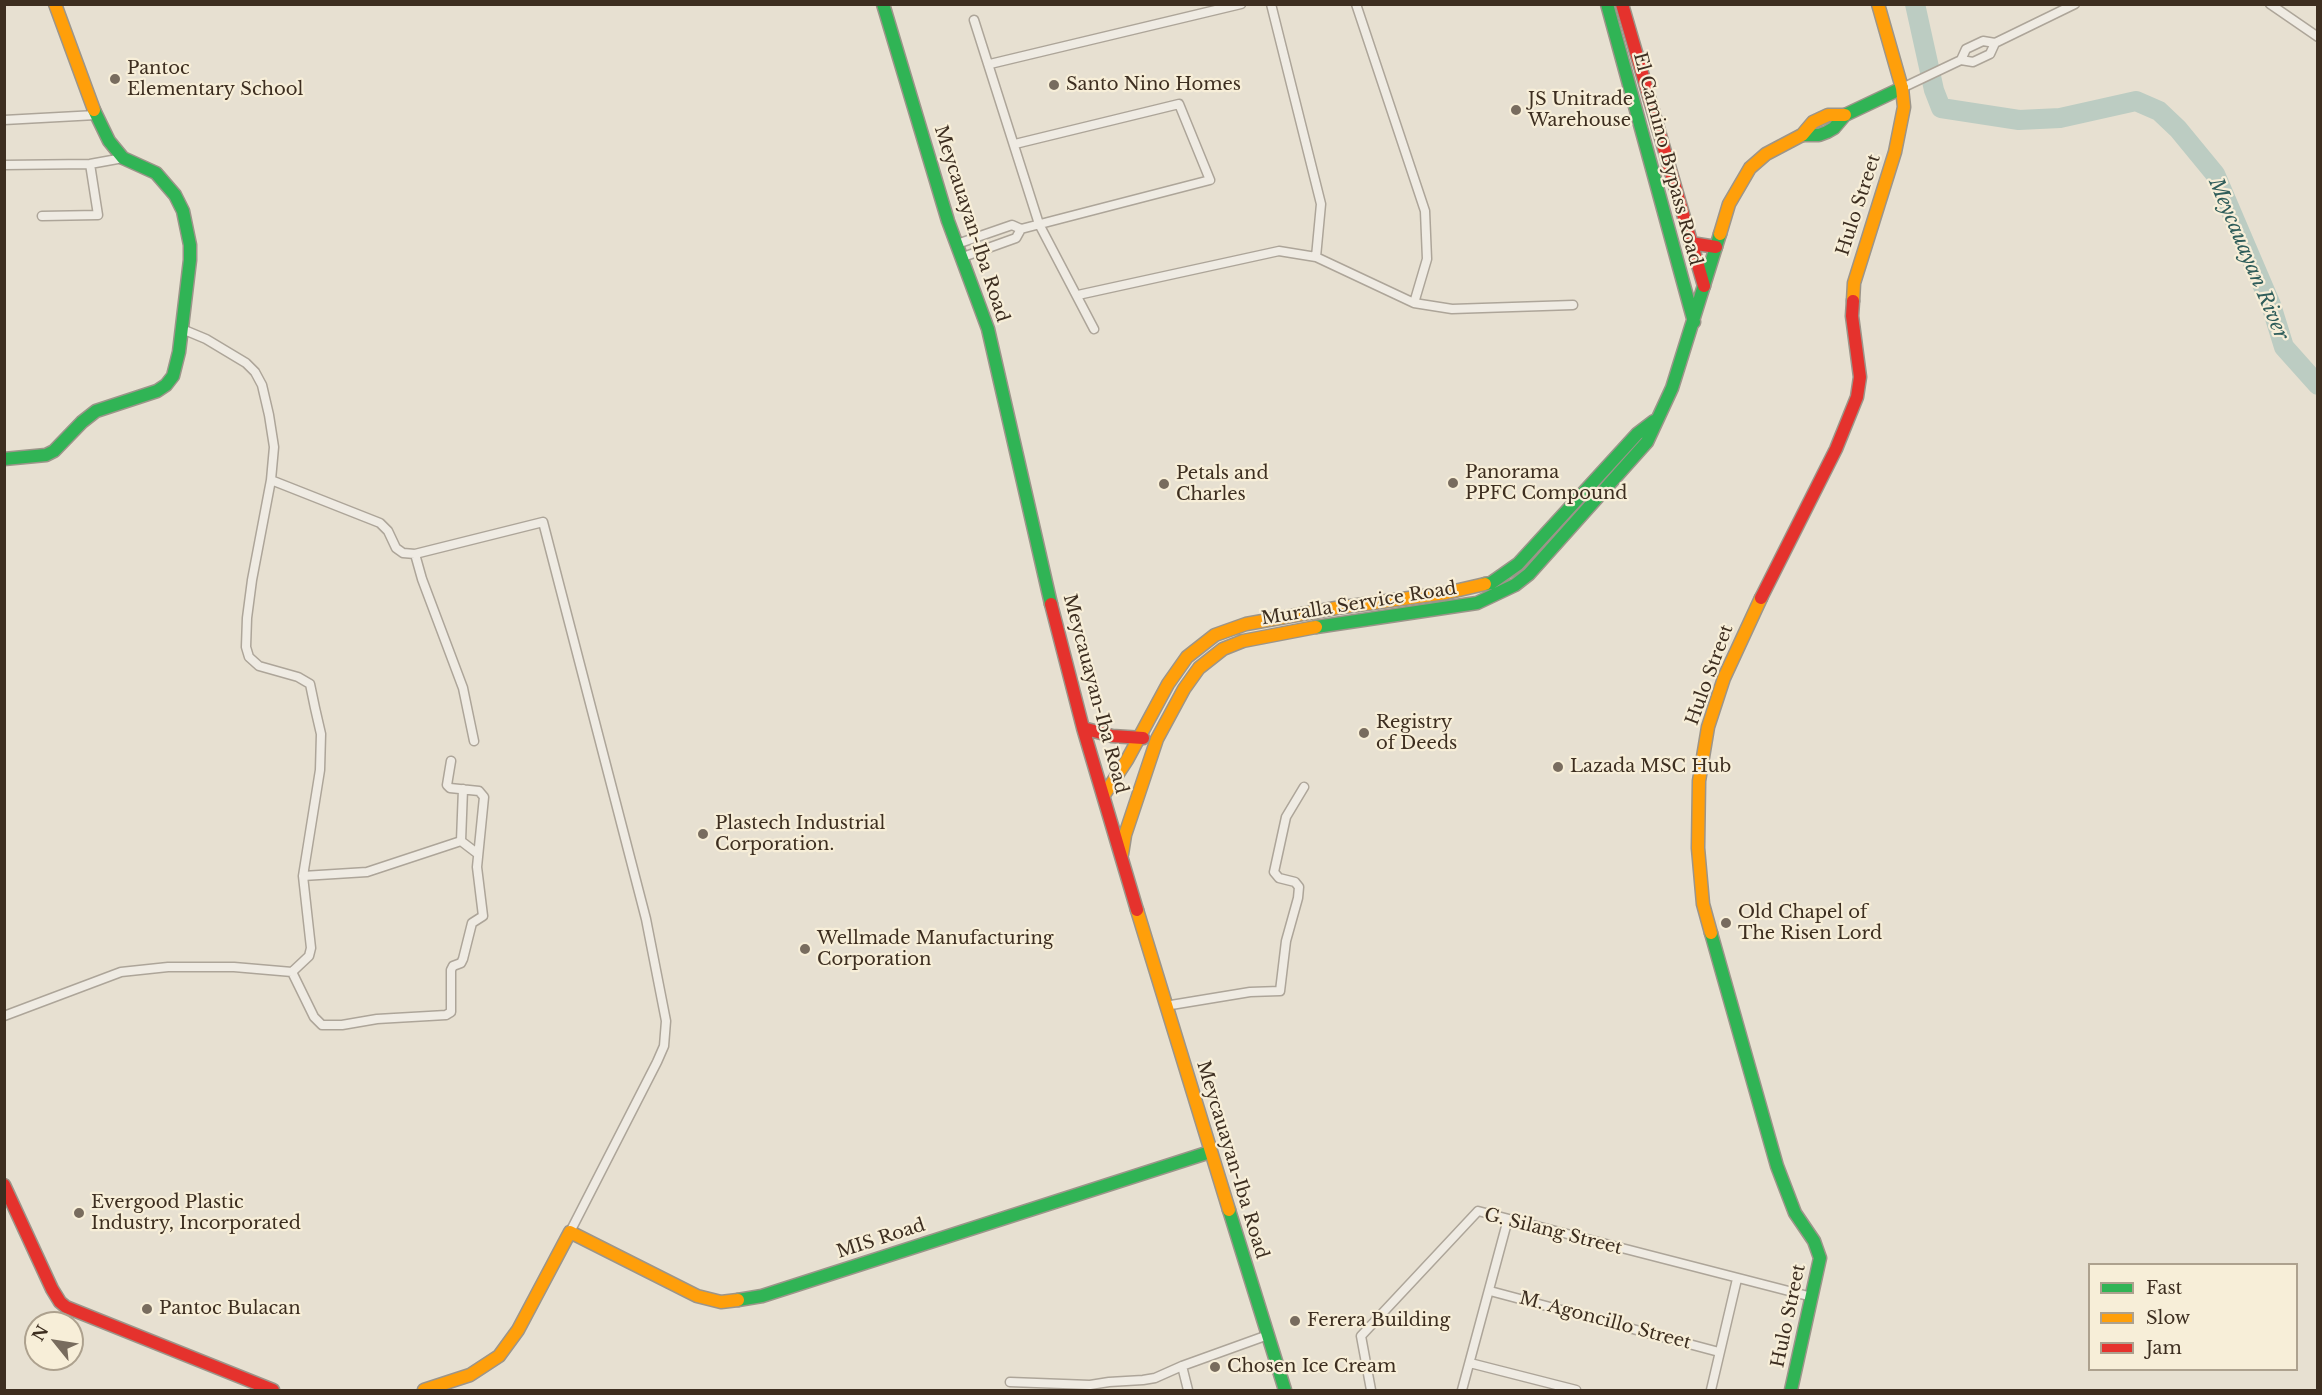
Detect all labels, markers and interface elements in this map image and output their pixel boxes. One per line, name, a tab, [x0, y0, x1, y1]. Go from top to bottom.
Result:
street label: El Camino Bypass Road	[1628, 50, 1706, 268]
place label: Pantoc Elementary School	[127, 58, 303, 100]
marker: Pantoc Elementary School	[108, 72, 122, 86]
place label: Santo Nino Homes	[1066, 74, 1241, 96]
marker: Santo Nino Homes	[1047, 78, 1061, 92]
place label: JS Unitrade Warehouse	[1528, 89, 1633, 132]
marker: JS Unitrade Warehouse	[1509, 103, 1523, 117]
street label: Meycauayan-Iba Road	[929, 123, 1013, 325]
street label: Hulo Street	[1832, 152, 1886, 258]
water label: Meycauayan River	[2203, 174, 2293, 344]
place label: Panorama PPFC Compound	[1465, 462, 1628, 504]
place label: Petals and Charles	[1176, 463, 1269, 506]
marker: Panorama PPFC Compound	[1446, 476, 1460, 490]
marker: Petals and Charles	[1157, 477, 1171, 491]
street label: Muralla Service Road	[1260, 578, 1458, 630]
street label: Meycauayan-Iba Road	[1058, 592, 1132, 796]
street label: Hulo Street	[1682, 622, 1738, 728]
place label: Registry of Deeds	[1376, 712, 1457, 754]
marker: Registry of Deeds	[1357, 726, 1371, 740]
place label: Lazada MSC Hub	[1570, 756, 1731, 778]
marker: Lazada MSC Hub	[1551, 760, 1565, 774]
place label: Plastech Industrial Corporation.	[715, 813, 885, 856]
marker: Plastech Industrial Corporation.	[696, 827, 710, 841]
place label: Old Chapel of The Risen Lord	[1738, 902, 1882, 944]
marker: Old Chapel of The Risen Lord	[1719, 916, 1733, 930]
place label: Wellmade Manufacturing Corporation	[817, 928, 1054, 970]
marker: Wellmade Manufacturing Corporation	[798, 942, 812, 956]
street label: Meycauayan-Iba Road	[1192, 1058, 1272, 1262]
place label: Evergood Plastic Industry, Incorporated	[91, 1192, 301, 1234]
street label: G. Silang Street	[1482, 1204, 1624, 1260]
marker: Evergood Plastic Industry, Incorporated	[72, 1206, 86, 1220]
street label: MIS Road	[834, 1215, 928, 1263]
street label: Hulo Street	[1767, 1262, 1811, 1370]
legend	[2088, 1263, 2298, 1371]
text: Fast	[2146, 1277, 2182, 1299]
street label: M. Agoncillo Street	[1517, 1288, 1693, 1354]
place label: Pantoc Bulacan	[159, 1298, 301, 1320]
marker: Pantoc Bulacan	[140, 1302, 154, 1316]
text: Slow	[2146, 1307, 2190, 1329]
place label: Ferera Building	[1307, 1310, 1450, 1332]
north arrow	[24, 1311, 84, 1371]
marker: Ferera Building	[1288, 1314, 1302, 1328]
text: N	[28, 1321, 53, 1345]
text: Jam	[2146, 1337, 2182, 1359]
place label: Chosen Ice Cream	[1227, 1356, 1396, 1378]
marker: Chosen Ice Cream	[1208, 1360, 1222, 1374]

